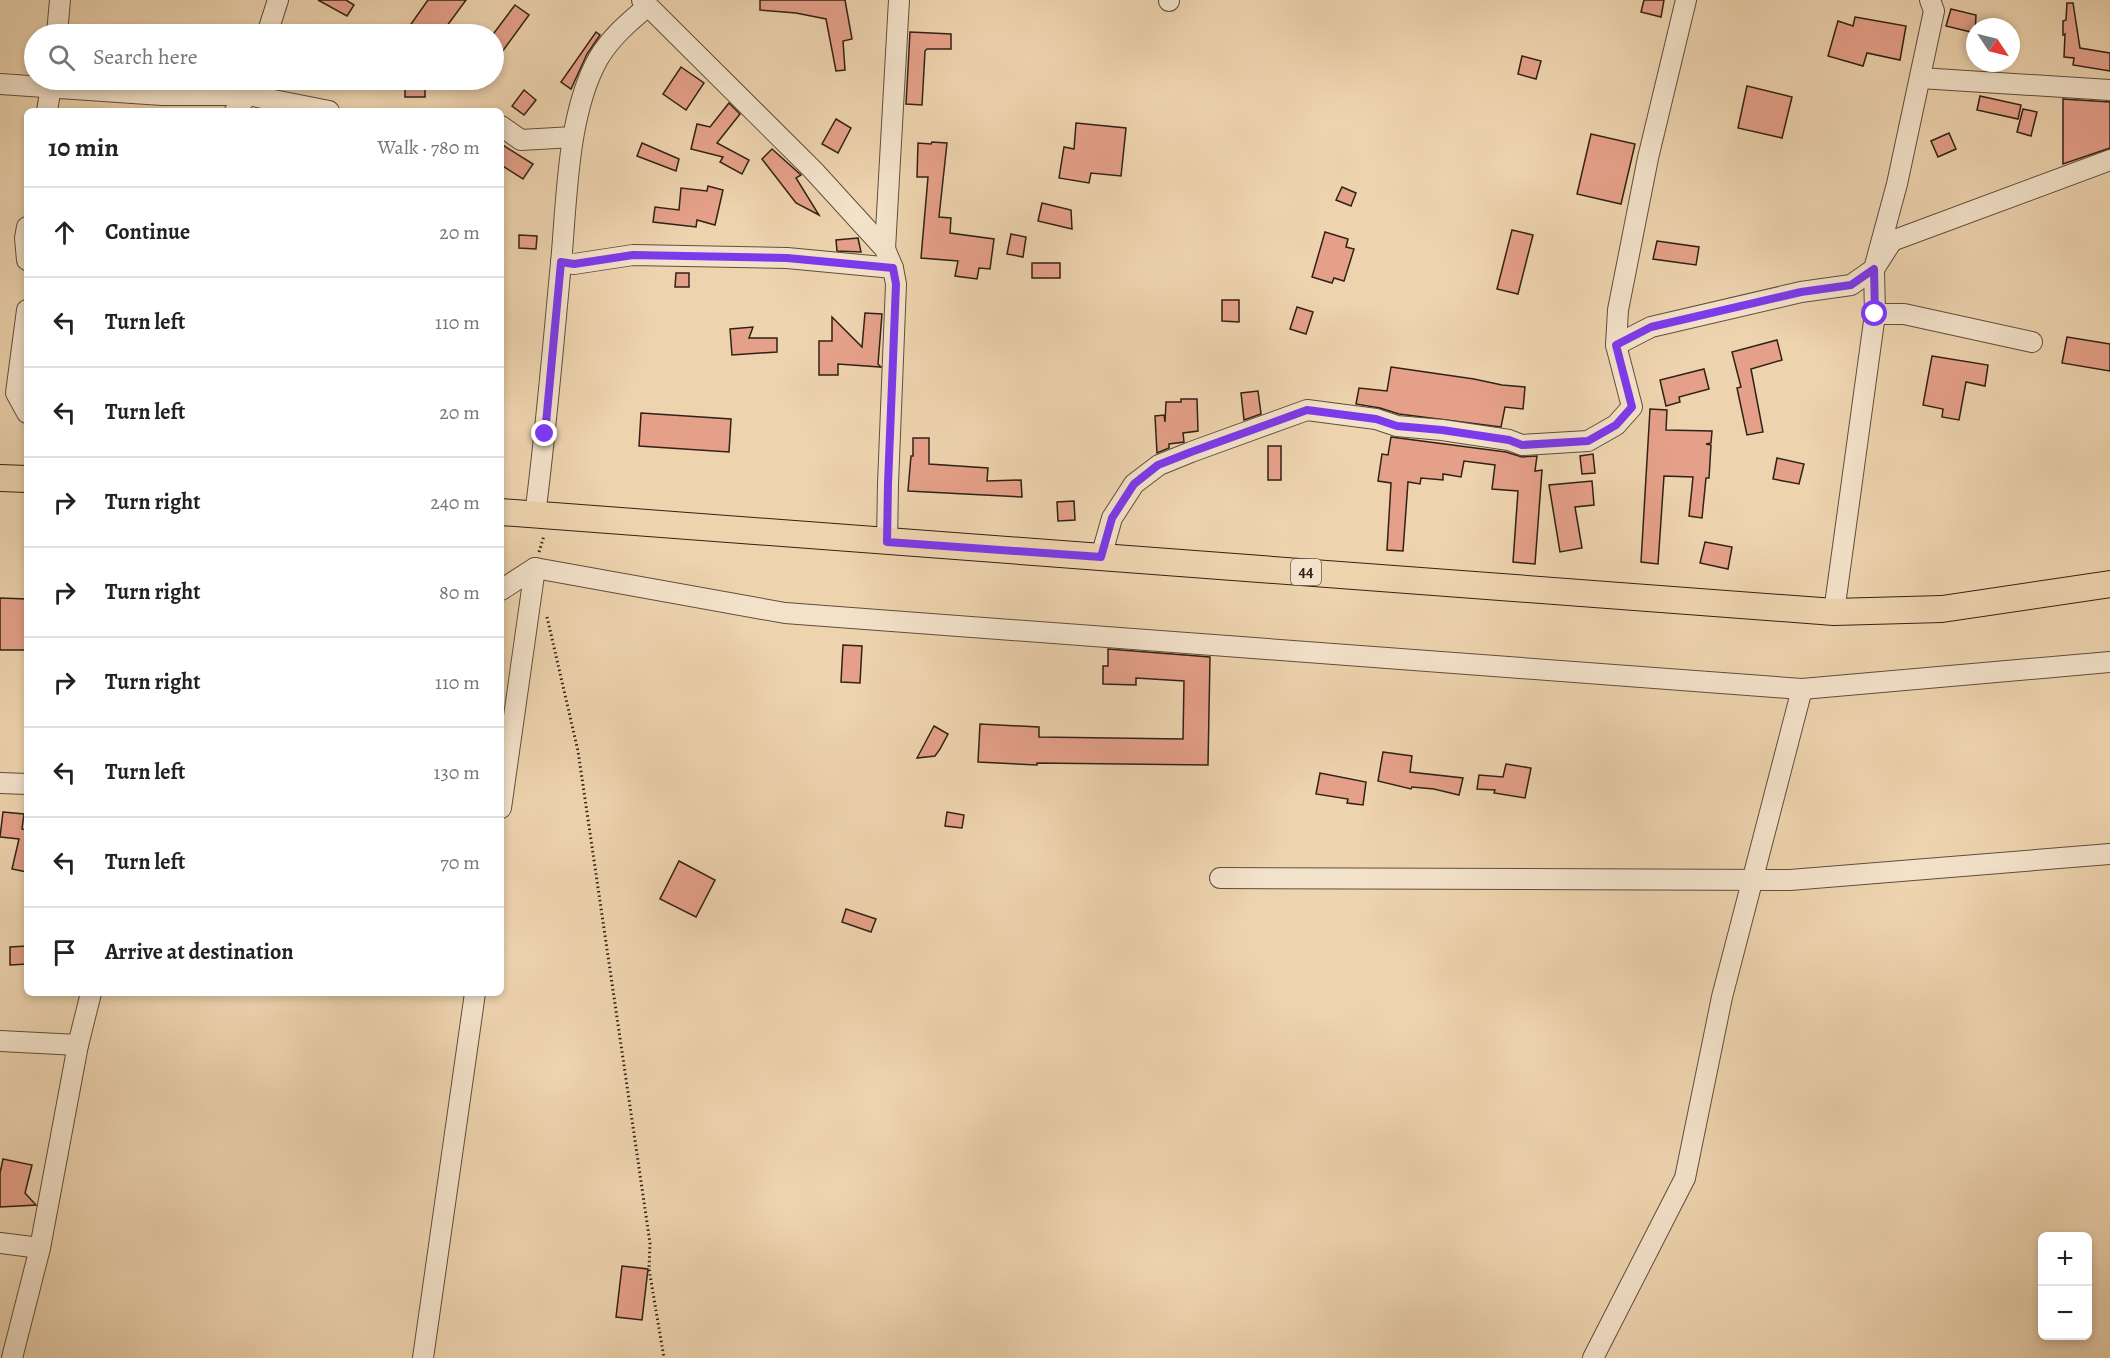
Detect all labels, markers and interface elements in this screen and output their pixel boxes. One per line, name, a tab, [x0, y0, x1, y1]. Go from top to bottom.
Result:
north arrow	[1966, 18, 2020, 72]
search box	[24, 24, 504, 90]
icon: search	[45, 41, 78, 74]
text: Search here	[93, 42, 198, 72]
text: 10 min	[48, 130, 119, 165]
text: Walk · 780 m	[378, 134, 480, 161]
icon: ahead	[48, 216, 81, 249]
text: Continue	[105, 217, 190, 247]
text: 20 m	[439, 219, 480, 246]
route start	[1861, 300, 1887, 326]
icon: left	[48, 306, 81, 339]
text: Turn left	[105, 307, 185, 337]
text: 110 m	[435, 309, 480, 336]
icon: left	[48, 396, 81, 429]
text: Turn left	[105, 397, 185, 427]
text: 20 m	[439, 399, 480, 426]
route end	[531, 420, 557, 446]
icon: right	[48, 486, 81, 519]
text: Turn right	[105, 487, 201, 517]
text: 240 m	[430, 489, 480, 516]
road number: 44	[1291, 559, 1321, 585]
icon: right	[48, 576, 81, 609]
text: Turn right	[105, 577, 201, 607]
text: 80 m	[439, 579, 480, 606]
icon: right	[48, 666, 81, 699]
text: Turn right	[105, 667, 201, 697]
text: 110 m	[435, 669, 480, 696]
icon: left	[48, 756, 81, 789]
text: Turn left	[105, 757, 185, 787]
text: 130 m	[434, 759, 480, 786]
icon: left	[48, 846, 81, 879]
text: Turn left	[105, 847, 185, 877]
text: 70 m	[440, 849, 480, 876]
icon: arrive	[48, 936, 81, 969]
text: Arrive at destination	[105, 937, 294, 967]
map controls	[2038, 1232, 2092, 1340]
button: +	[2038, 1232, 2092, 1286]
button: −	[2038, 1286, 2092, 1340]

